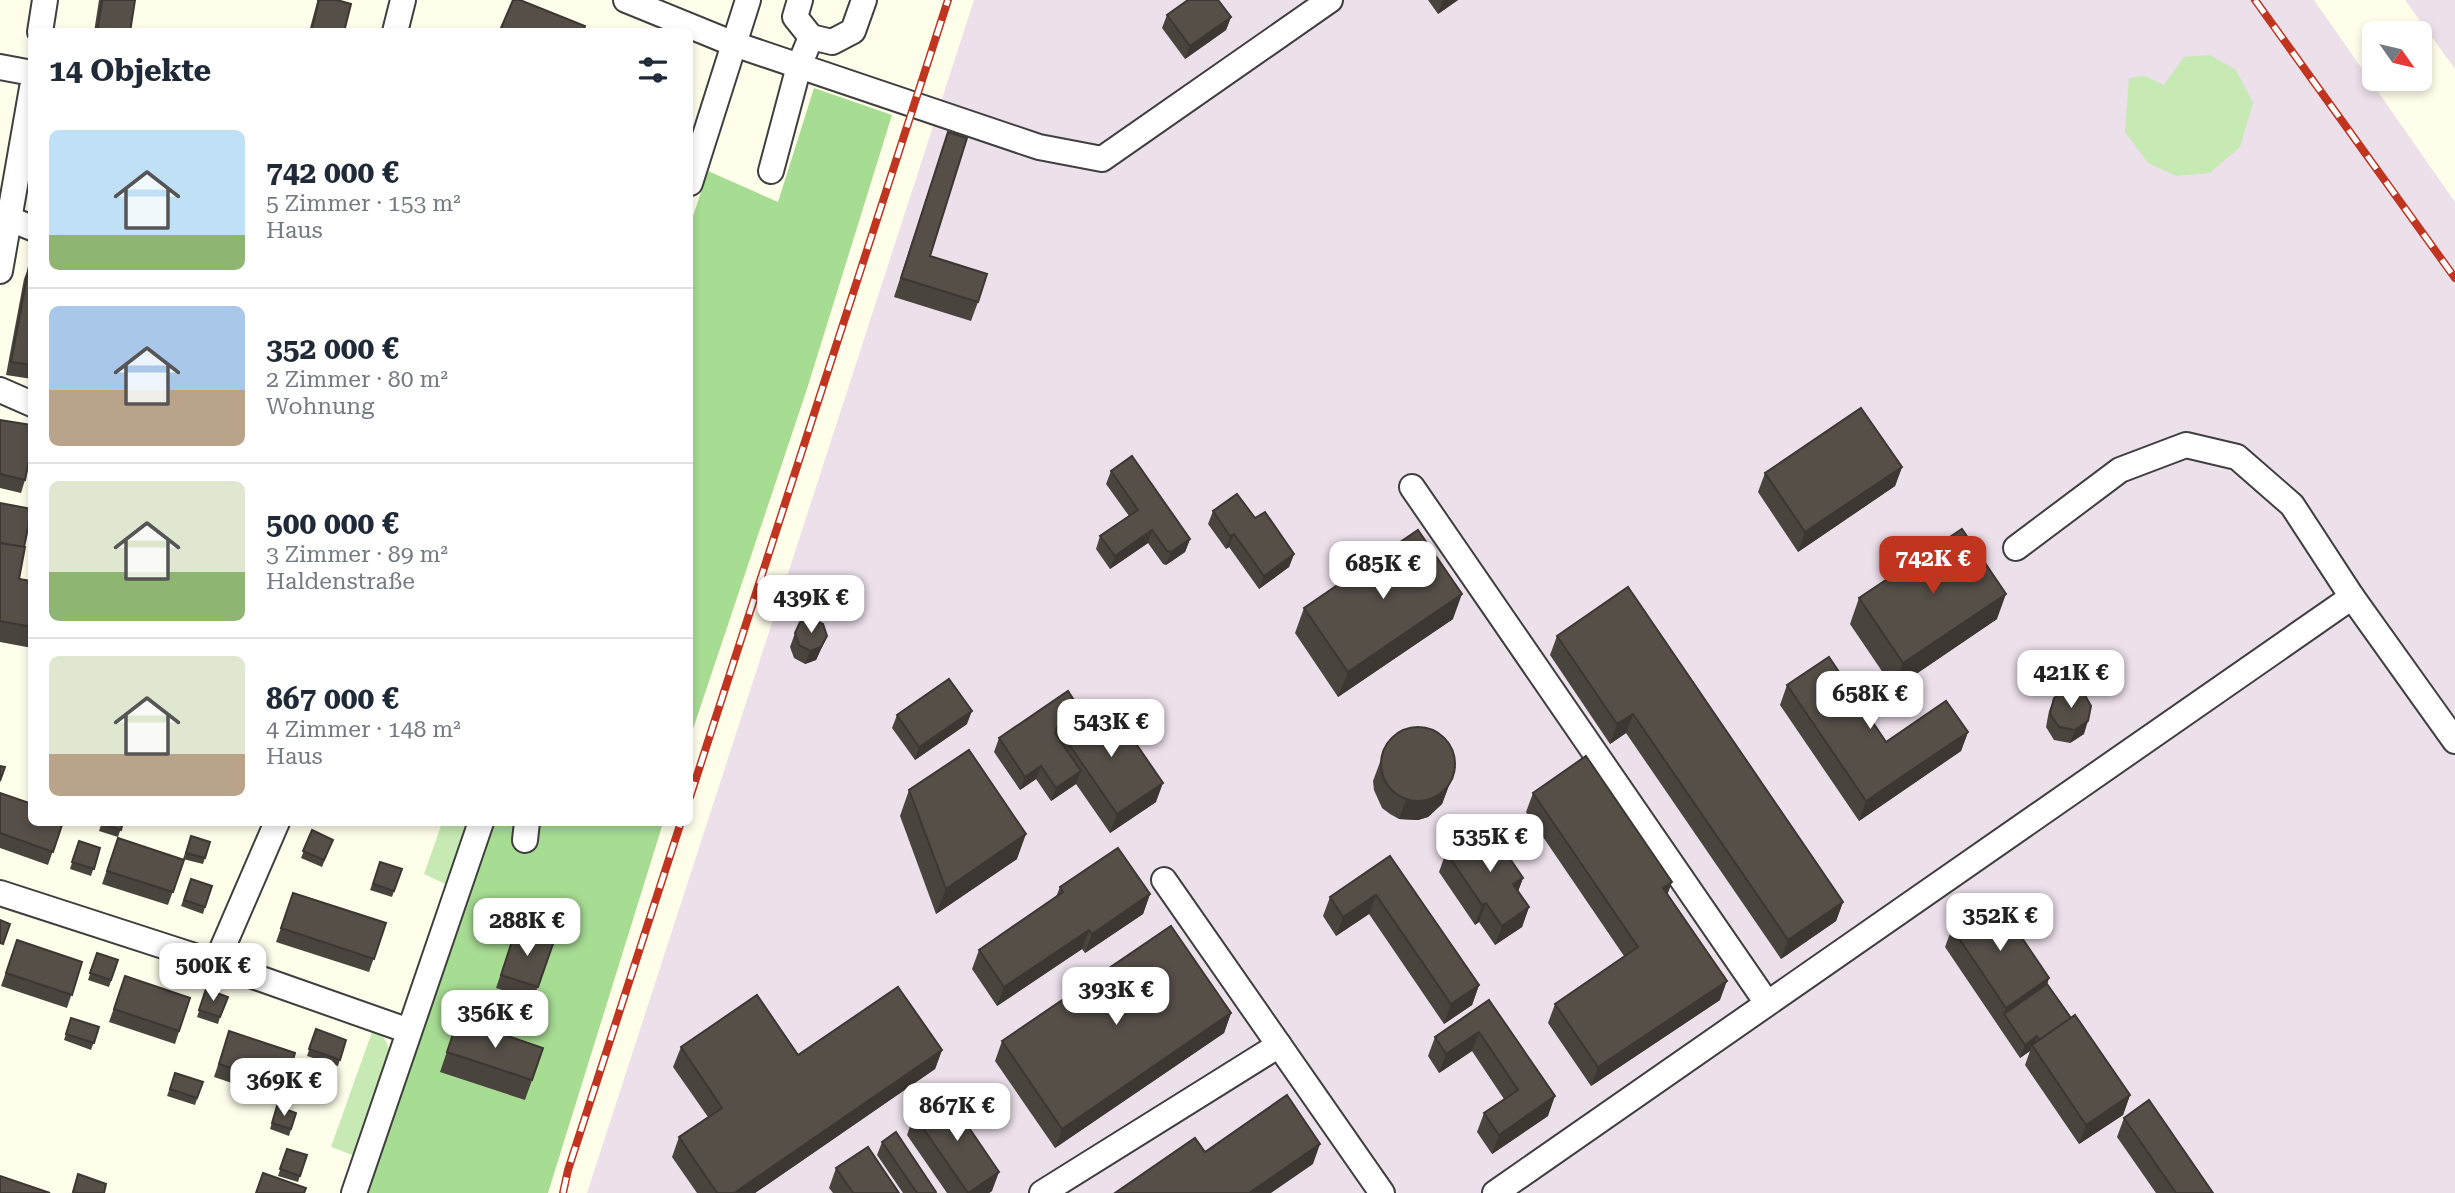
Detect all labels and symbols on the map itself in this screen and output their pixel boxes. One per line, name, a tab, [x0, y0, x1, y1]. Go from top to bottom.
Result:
north arrow	[2362, 21, 2432, 91]
pin: 742K €	[1876, 536, 1990, 596]
pin: 685K €	[1326, 542, 1440, 601]
pin: 439K €	[754, 576, 868, 635]
pin: 421K €	[2014, 650, 2128, 710]
pin: 658K €	[1813, 672, 1927, 731]
pin: 543K €	[1054, 700, 1168, 759]
pin: 535K €	[1433, 814, 1547, 874]
pin: 352K €	[1943, 894, 2057, 953]
pin: 288K €	[470, 898, 584, 958]
pin: 500K €	[156, 944, 270, 1003]
pin: 393K €	[1059, 968, 1173, 1027]
pin: 356K €	[438, 990, 552, 1050]
pin: 369K €	[227, 1058, 341, 1118]
pin: 867K €	[900, 1084, 1014, 1143]

